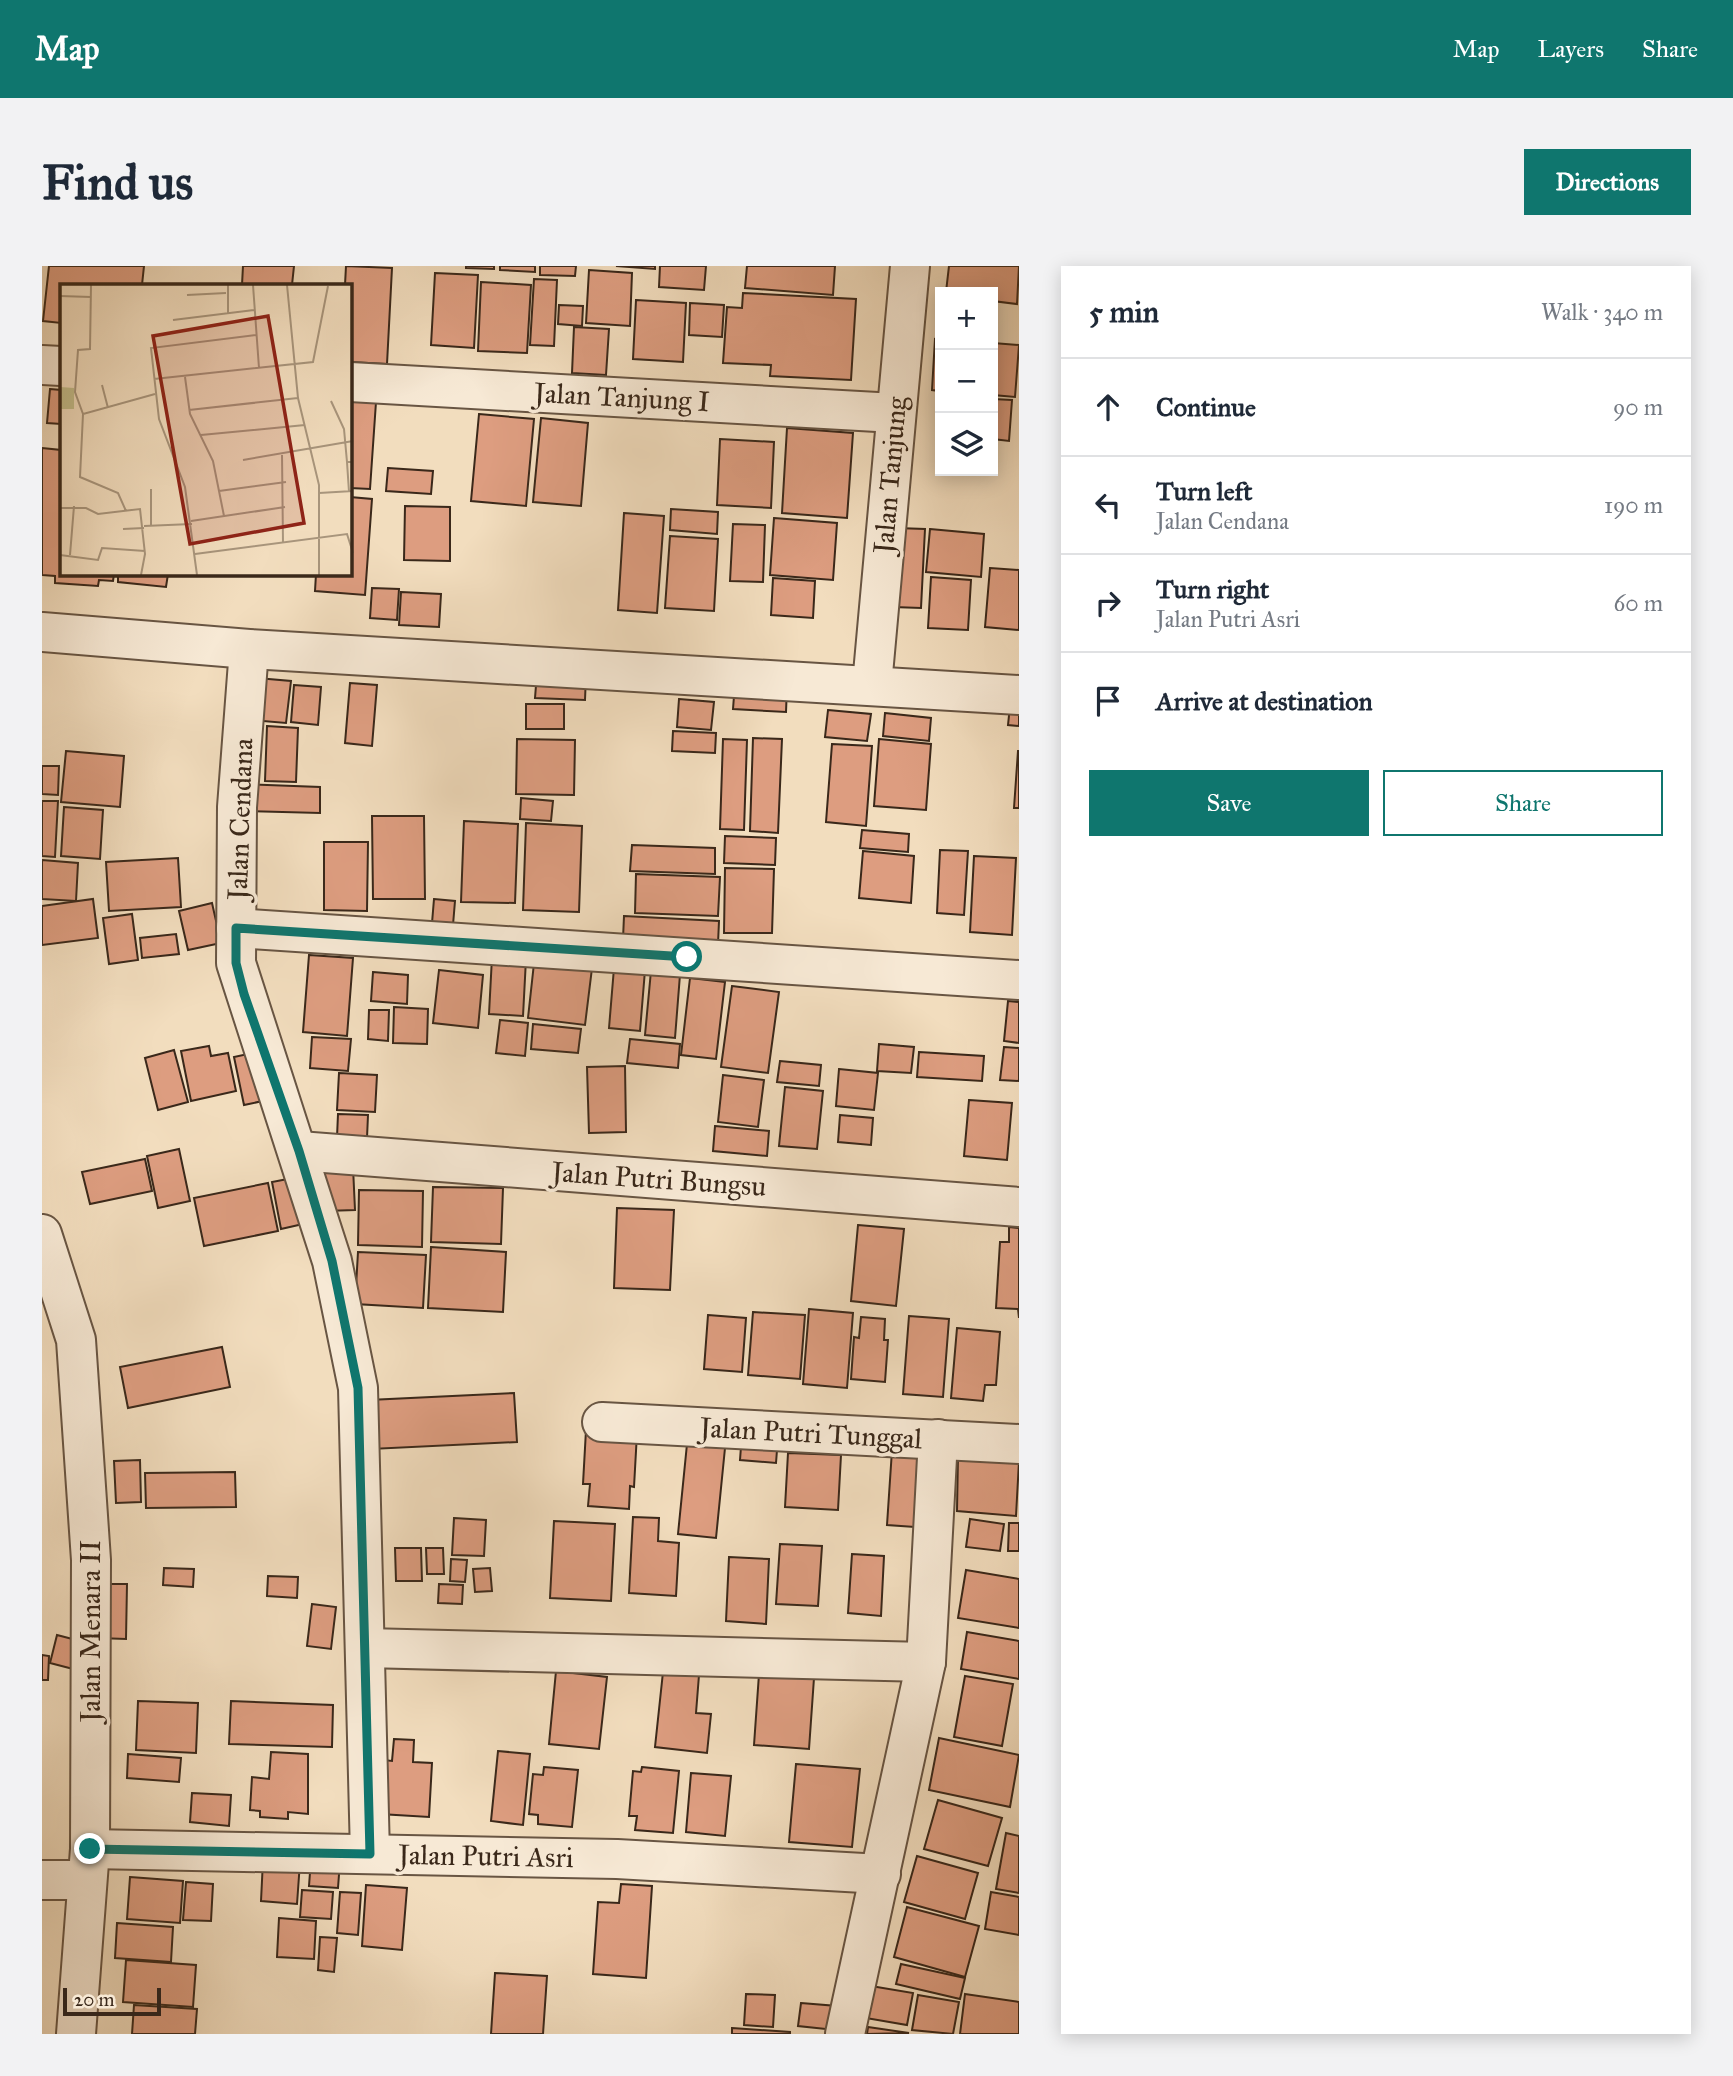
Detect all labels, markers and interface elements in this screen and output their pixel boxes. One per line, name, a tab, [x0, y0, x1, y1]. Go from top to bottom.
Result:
text: Map	[35, 29, 99, 69]
text: Map	[1453, 34, 1500, 64]
text: Layers	[1538, 34, 1604, 64]
text: Share	[1642, 34, 1698, 64]
button: Directions	[1524, 149, 1691, 215]
text: Find us	[42, 153, 193, 212]
inset map	[60, 284, 352, 576]
map controls	[935, 287, 998, 476]
button: +	[935, 287, 998, 350]
text: 5 min	[1089, 294, 1159, 330]
text: Walk · 340 m	[1541, 298, 1663, 326]
button: −	[935, 350, 998, 413]
street label: Jalan Tanjung I	[530, 375, 711, 419]
icon: ahead	[1089, 388, 1127, 426]
text: Continue	[1156, 391, 1256, 423]
text: 90 m	[1613, 393, 1663, 421]
street label: Jalan Tanjung	[865, 394, 914, 558]
button: layers	[935, 413, 998, 476]
text: Turn left	[1156, 475, 1252, 507]
icon: left	[1089, 486, 1127, 524]
text: 190 m	[1604, 491, 1663, 519]
text: Jalan Cendana	[1156, 507, 1289, 535]
text: Turn right	[1156, 573, 1269, 605]
icon: right	[1089, 584, 1127, 622]
text: 60 m	[1614, 589, 1663, 617]
text: Jalan Putri Asri	[1156, 605, 1300, 633]
icon: arrive	[1089, 682, 1127, 720]
text: Arrive at destination	[1156, 685, 1373, 717]
street label: Jalan Cendana	[220, 737, 260, 903]
button: Save	[1089, 770, 1369, 836]
button: Share	[1383, 770, 1663, 836]
route start	[671, 941, 702, 972]
street label: Jalan Putri Bungsu	[548, 1154, 767, 1204]
street label: Jalan Putri Tunggal	[696, 1410, 923, 1456]
street label: Jalan Menara II	[73, 1540, 108, 1725]
route end	[74, 1833, 105, 1864]
street label: Jalan Putri Asri	[395, 1837, 574, 1875]
scale bar	[63, 1985, 161, 2017]
text: 20 m	[74, 1988, 115, 2011]

